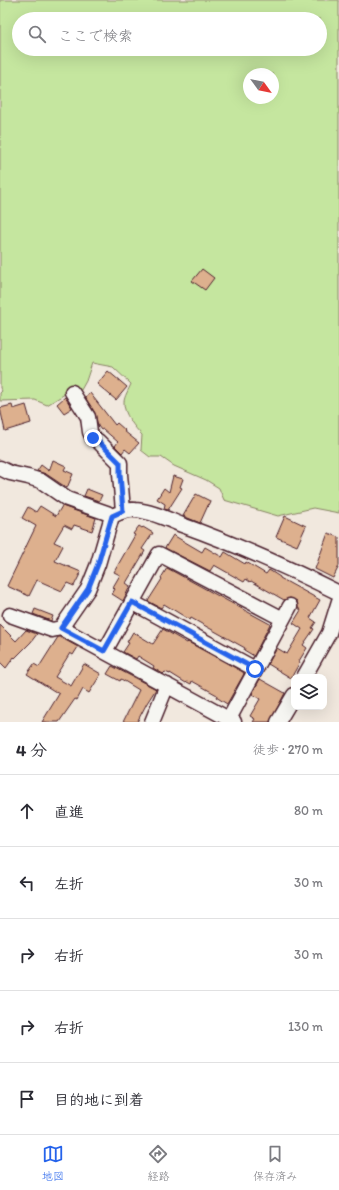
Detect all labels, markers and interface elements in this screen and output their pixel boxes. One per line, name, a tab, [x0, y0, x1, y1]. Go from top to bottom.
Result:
search box	[12, 12, 327, 56]
icon: search	[26, 23, 48, 45]
text: ここで検索	[58, 27, 133, 45]
north arrow	[243, 68, 279, 104]
route end	[84, 429, 102, 447]
route start	[246, 660, 264, 678]
map controls	[291, 674, 327, 710]
button: layers	[291, 674, 327, 710]
text: 4 分	[16, 740, 47, 760]
text: 徒歩 · 270 m	[253, 742, 323, 757]
icon: ahead	[16, 800, 38, 822]
text: 直進	[54, 803, 84, 821]
text: 80 m	[294, 803, 323, 818]
icon: left	[16, 872, 38, 894]
text: 左折	[54, 875, 84, 893]
text: 30 m	[294, 875, 323, 890]
icon: right	[16, 944, 38, 966]
text: 右折	[54, 947, 84, 965]
text: 30 m	[294, 947, 323, 962]
icon: right	[16, 1016, 38, 1038]
text: 右折	[54, 1019, 84, 1037]
text: 130 m	[288, 1019, 323, 1034]
icon: arrive	[16, 1088, 38, 1110]
text: 目的地に到着	[54, 1091, 144, 1109]
tab: 地図	[42, 1143, 64, 1183]
tab: 経路	[147, 1143, 169, 1183]
tab: 保存済み	[253, 1143, 297, 1183]

